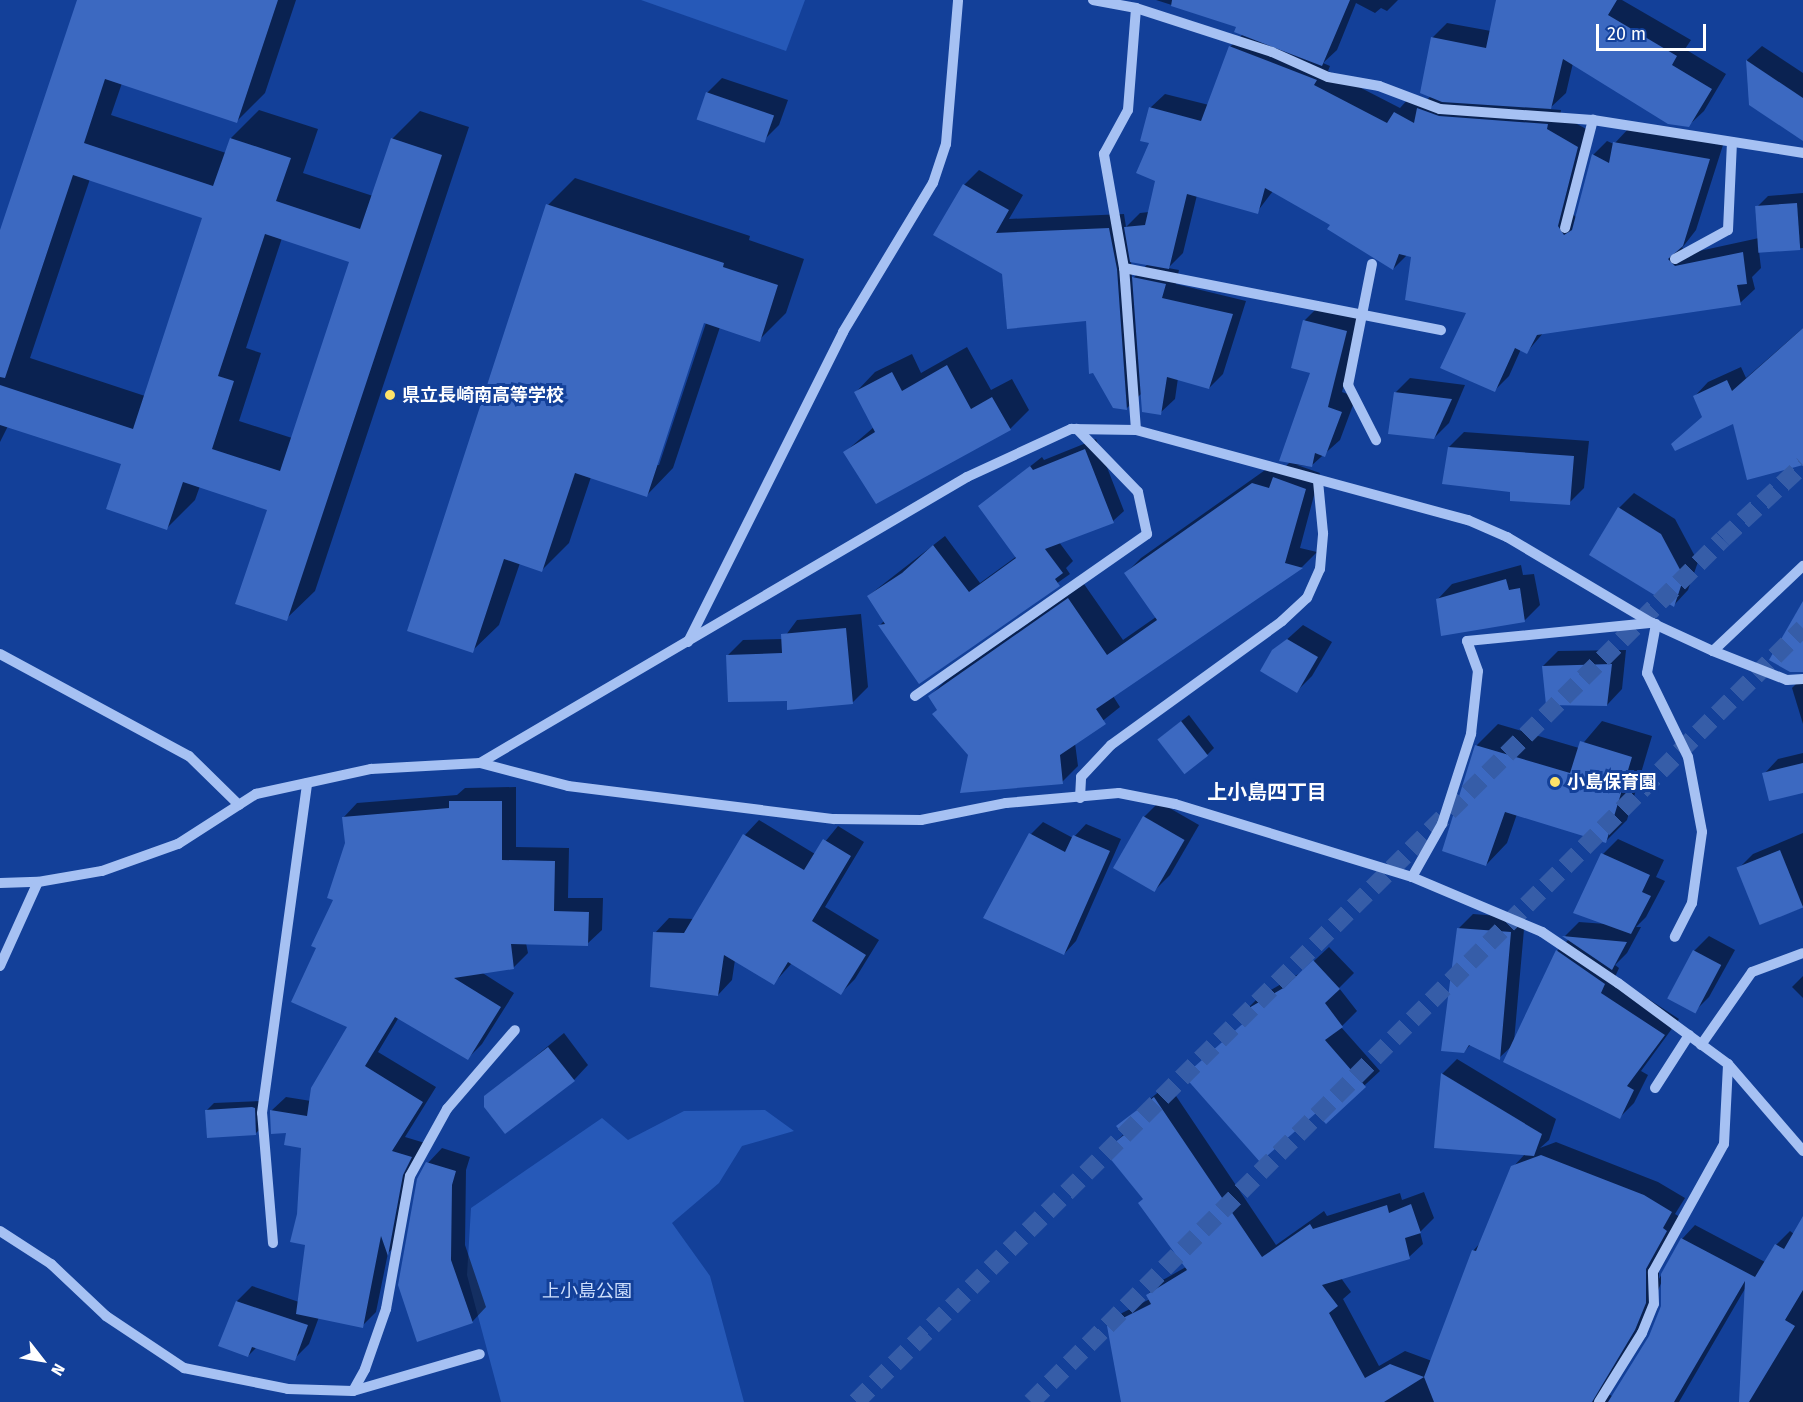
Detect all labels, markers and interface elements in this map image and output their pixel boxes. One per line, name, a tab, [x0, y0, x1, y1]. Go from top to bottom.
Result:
scale bar	[1599, 12, 1708, 50]
text: 20 m	[1607, 23, 1646, 45]
place label: 県立長崎南高等学校	[402, 384, 564, 406]
marker: 県立長崎南高等学校	[383, 388, 397, 402]
place label: 小島保育園	[1567, 771, 1657, 793]
marker: 小島保育園	[1548, 775, 1562, 789]
district label: 上小島四丁目	[1207, 780, 1327, 804]
park label: 上小島公園	[542, 1280, 632, 1302]
north arrow	[12, 1330, 72, 1390]
text: N	[47, 1360, 69, 1379]

